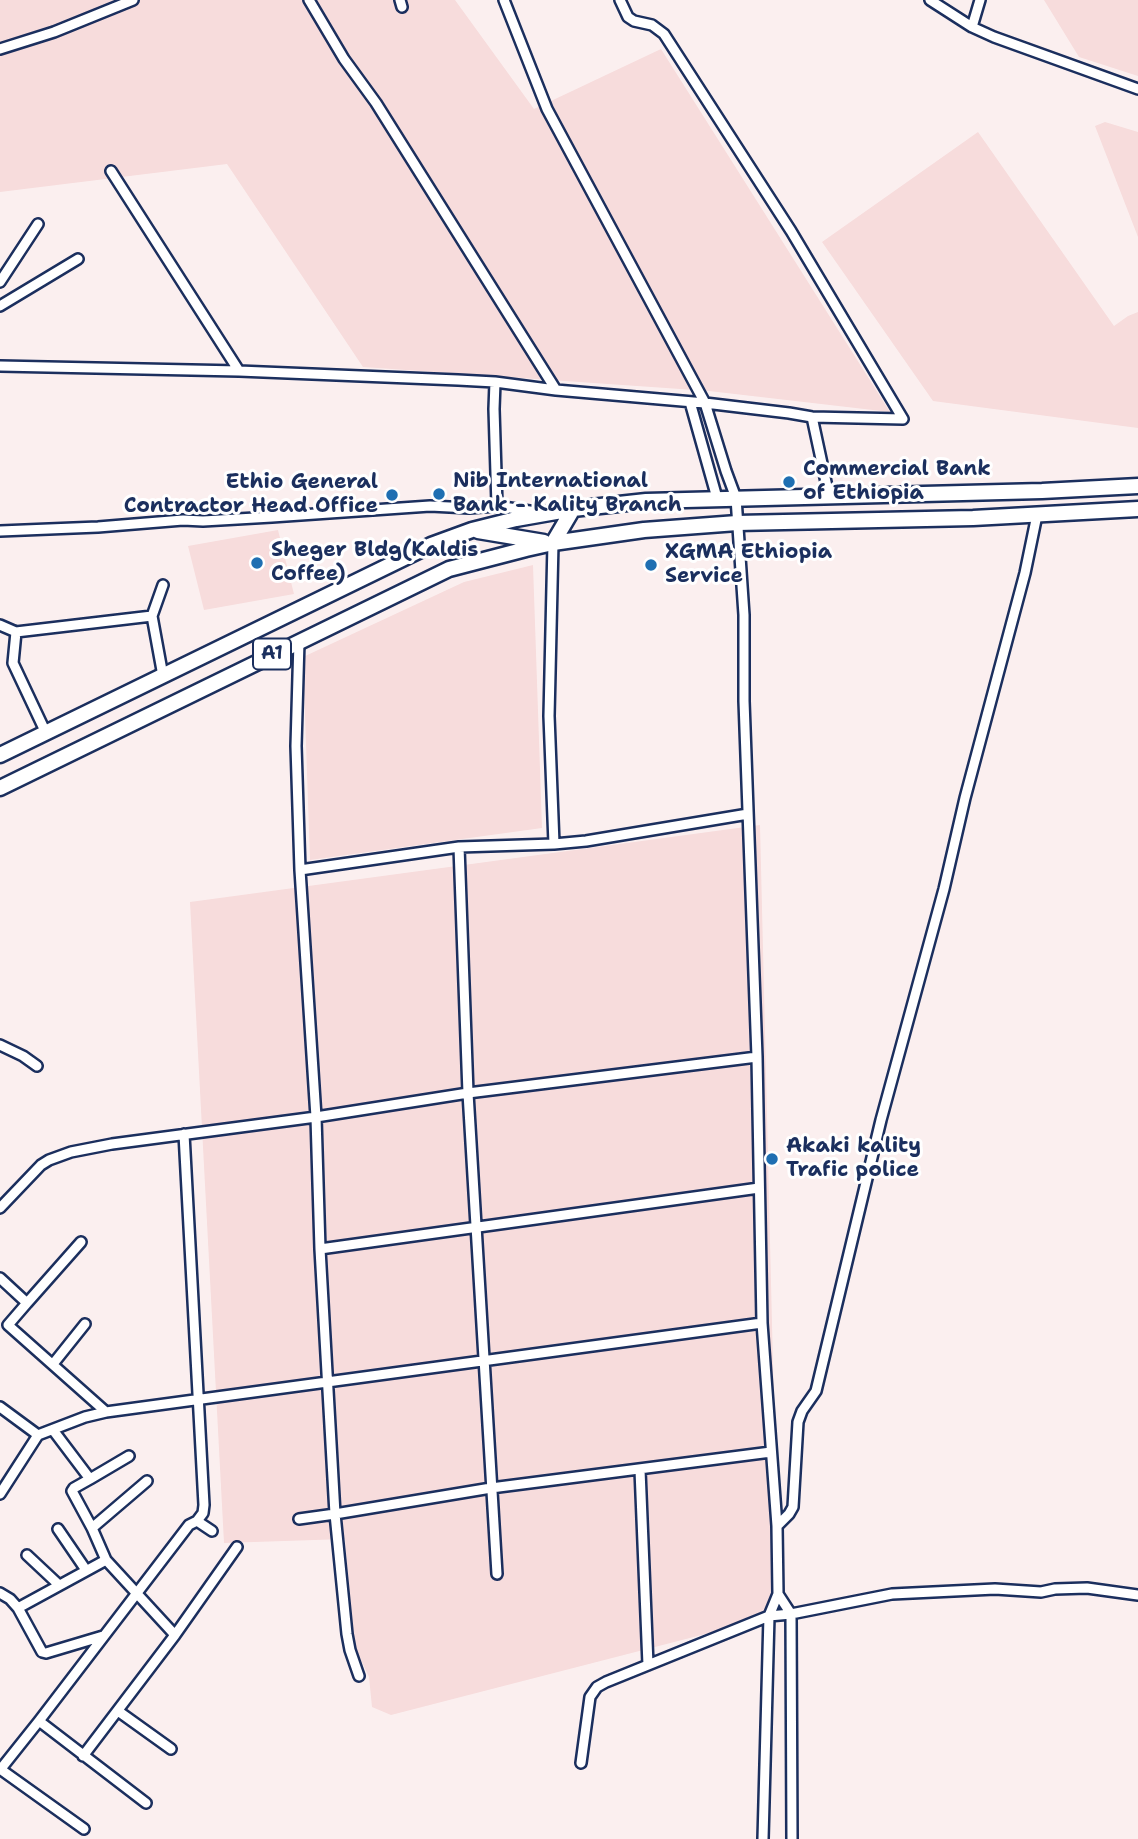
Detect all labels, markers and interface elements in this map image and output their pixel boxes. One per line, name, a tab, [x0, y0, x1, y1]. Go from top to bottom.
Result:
place label: Commercial Bank of Ethiopia	[803, 457, 991, 507]
place label: Nib International Bank - Kality Branch	[453, 469, 682, 519]
place label: Ethio General Contractor Head Office	[124, 470, 378, 520]
marker: Commercial Bank of Ethiopia	[781, 474, 797, 490]
marker: Nib International Bank - Kality Branch	[431, 486, 447, 502]
marker: Ethio General Contractor Head Office	[384, 487, 400, 503]
place label: Sheger Bldg(Kaldis Coffee)	[271, 538, 478, 588]
place label: XGMA Ethiopia Service	[665, 540, 832, 590]
marker: Sheger Bldg(Kaldis Coffee)	[249, 555, 265, 571]
marker: XGMA Ethiopia Service	[643, 557, 659, 573]
road number: A1	[253, 638, 291, 670]
place label: Akaki kality Trafic police	[786, 1134, 921, 1184]
marker: Akaki kality Trafic police	[764, 1151, 780, 1167]

